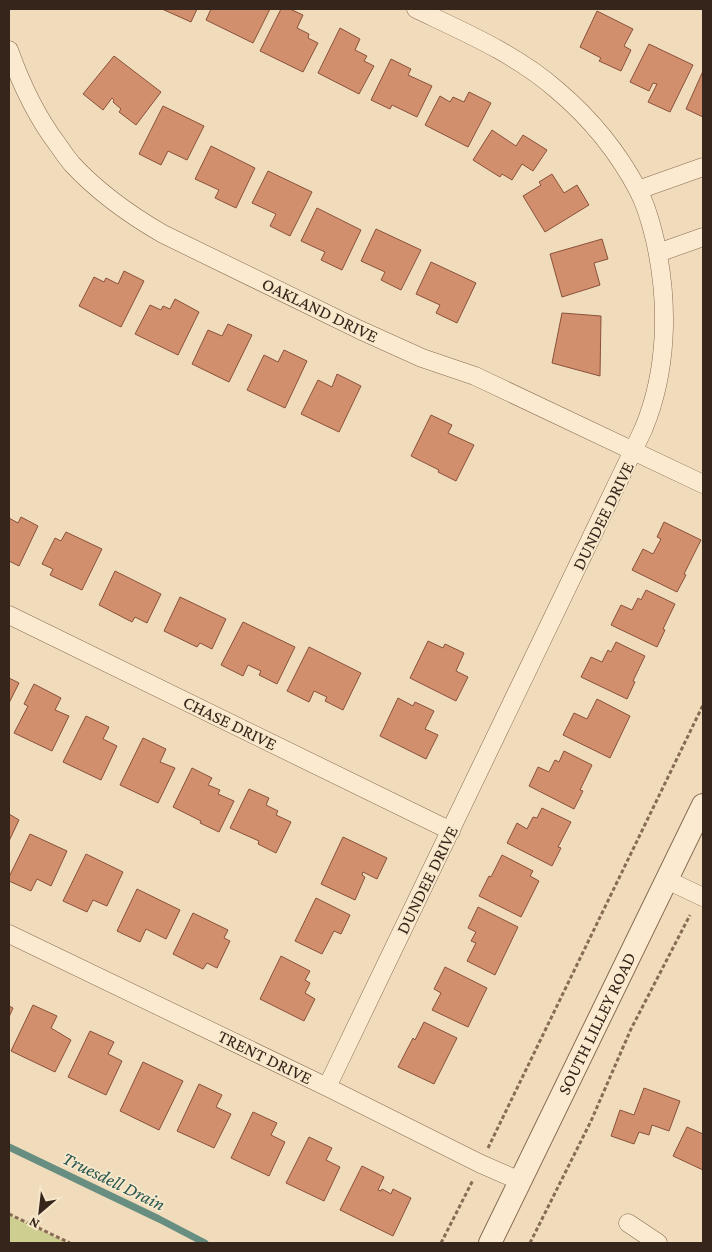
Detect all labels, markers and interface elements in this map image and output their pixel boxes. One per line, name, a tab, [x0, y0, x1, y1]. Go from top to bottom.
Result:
street label: OAKLAND DRIVE	[259, 273, 381, 347]
street label: DUNDEE DRIVE	[568, 458, 638, 573]
street label: CHASE DRIVE	[180, 692, 280, 754]
street label: DUNDEE DRIVE	[392, 822, 462, 937]
street label: SOUTH LILLEY ROAD	[554, 949, 640, 1098]
street label: TRENT DRIVE	[215, 1026, 315, 1088]
water label: Truesdell Drain	[59, 1147, 169, 1215]
north arrow	[15, 1187, 65, 1237]
text: N	[26, 1214, 42, 1233]

